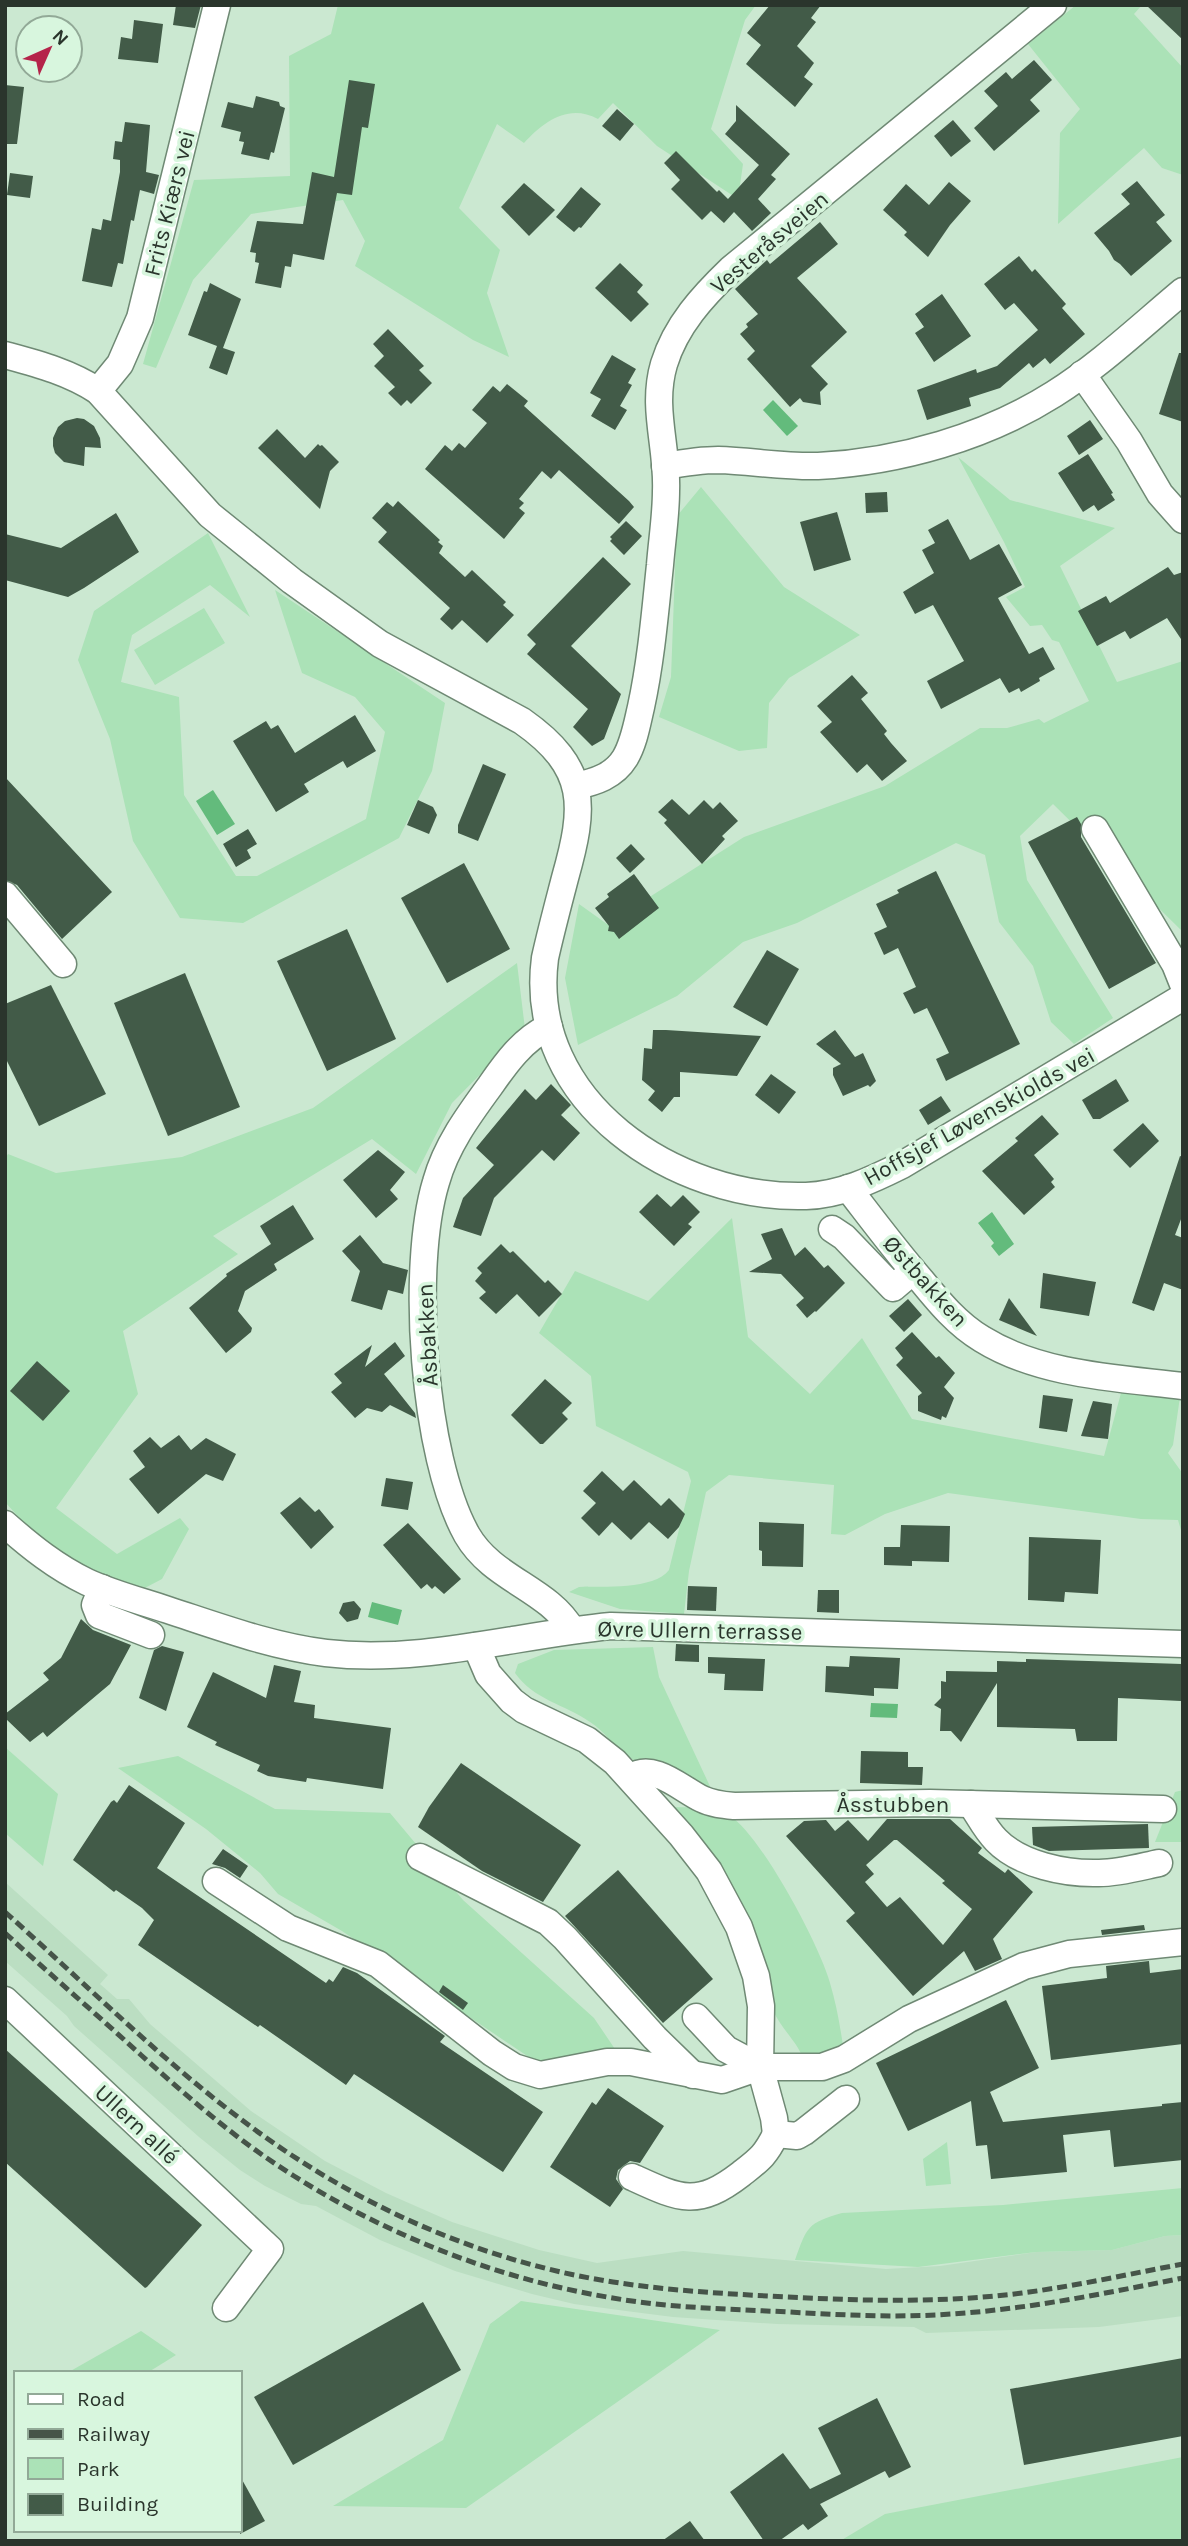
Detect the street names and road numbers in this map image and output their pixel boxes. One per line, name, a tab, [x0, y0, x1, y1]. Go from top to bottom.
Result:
street label: Frits Kiærs vei	[138, 127, 201, 279]
street label: Vesteråsveien	[705, 185, 834, 299]
street label: Hoffsjef Løvenskiolds vei	[859, 1041, 1100, 1191]
street label: Østbakken	[878, 1230, 974, 1333]
street label: Åsbakken	[411, 1283, 444, 1387]
street label: Øvre Ullern terrasse	[597, 1615, 803, 1646]
street label: Åsstubben	[837, 1791, 949, 1818]
street label: Ullern allé	[89, 2079, 184, 2170]

